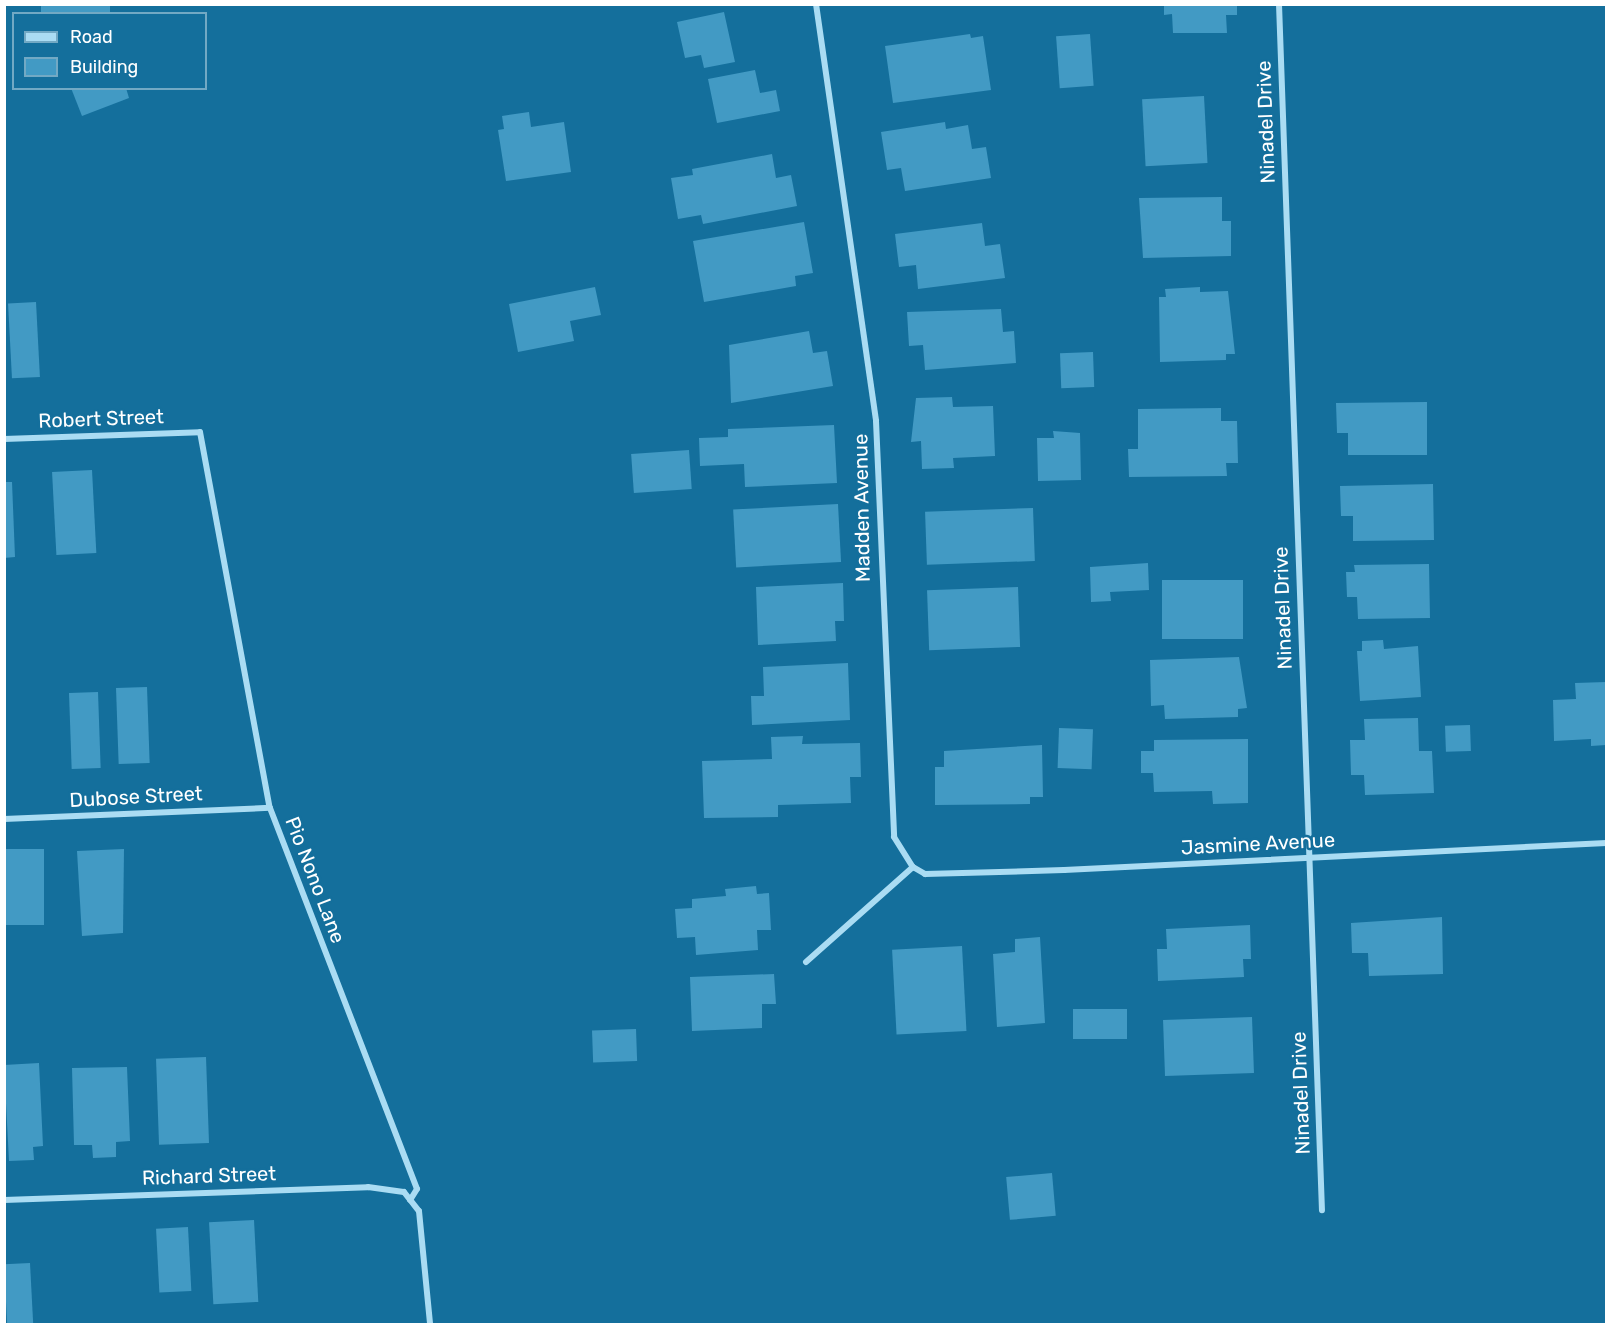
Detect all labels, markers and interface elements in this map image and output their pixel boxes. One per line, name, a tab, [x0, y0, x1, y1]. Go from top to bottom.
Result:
legend	[12, 12, 207, 90]
text: Road	[70, 26, 113, 48]
text: Building	[70, 56, 138, 78]
street label: Ninadel Drive	[1252, 60, 1280, 184]
street label: Robert Street	[38, 405, 164, 433]
street label: Madden Avenue	[849, 433, 875, 583]
street label: Ninadel Drive	[1269, 546, 1297, 670]
street label: Dubose Street	[69, 782, 203, 812]
street label: Pio Nono Lane	[280, 813, 350, 947]
street label: Jasmine Avenue	[1180, 828, 1336, 860]
street label: Ninadel Drive	[1287, 1031, 1315, 1155]
street label: Richard Street	[142, 1162, 276, 1190]

